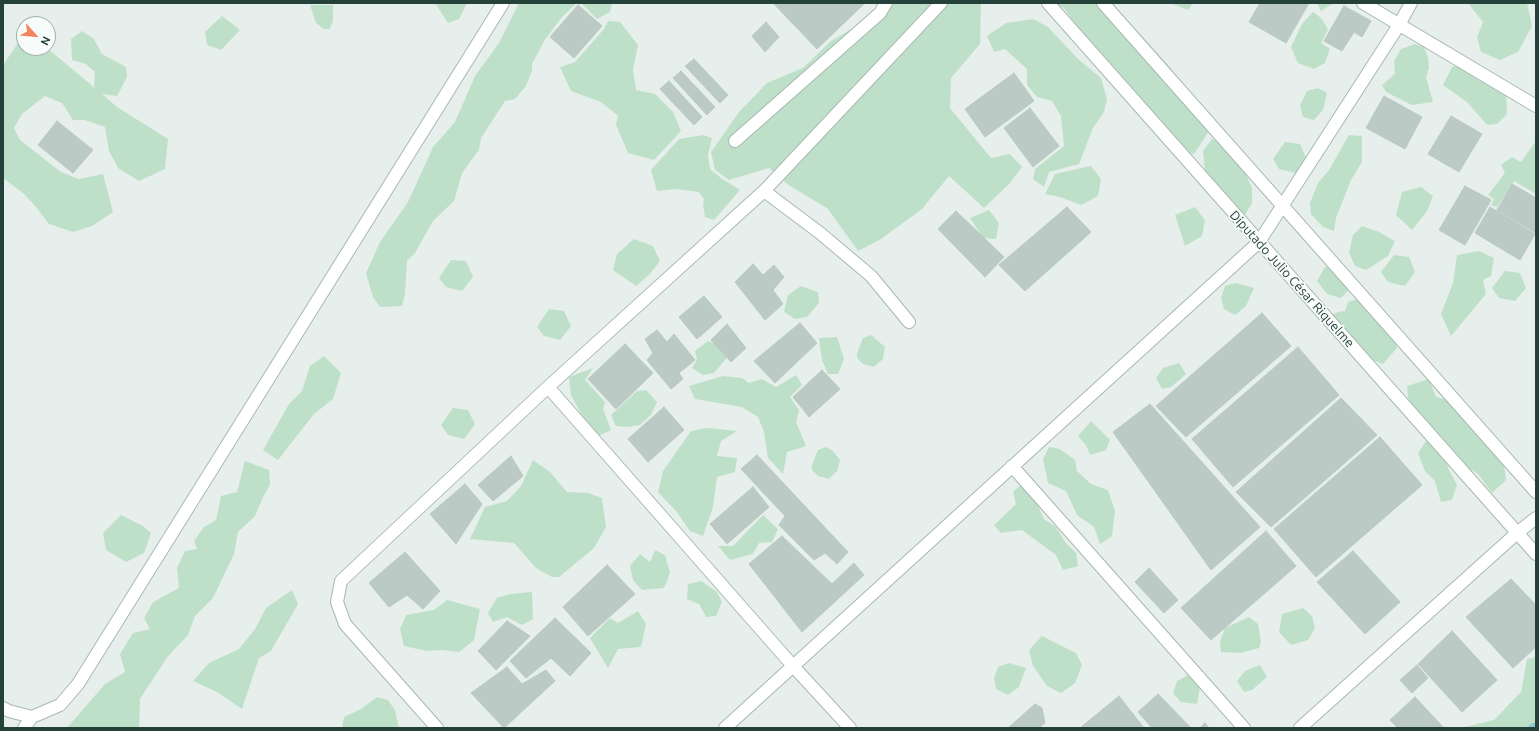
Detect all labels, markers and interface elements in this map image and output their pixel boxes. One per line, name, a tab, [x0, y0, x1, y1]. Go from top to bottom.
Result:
north arrow	[16, 16, 56, 56]
text: N	[39, 35, 53, 47]
street label: Diputado Julio César Riquelme	[1226, 207, 1358, 351]

